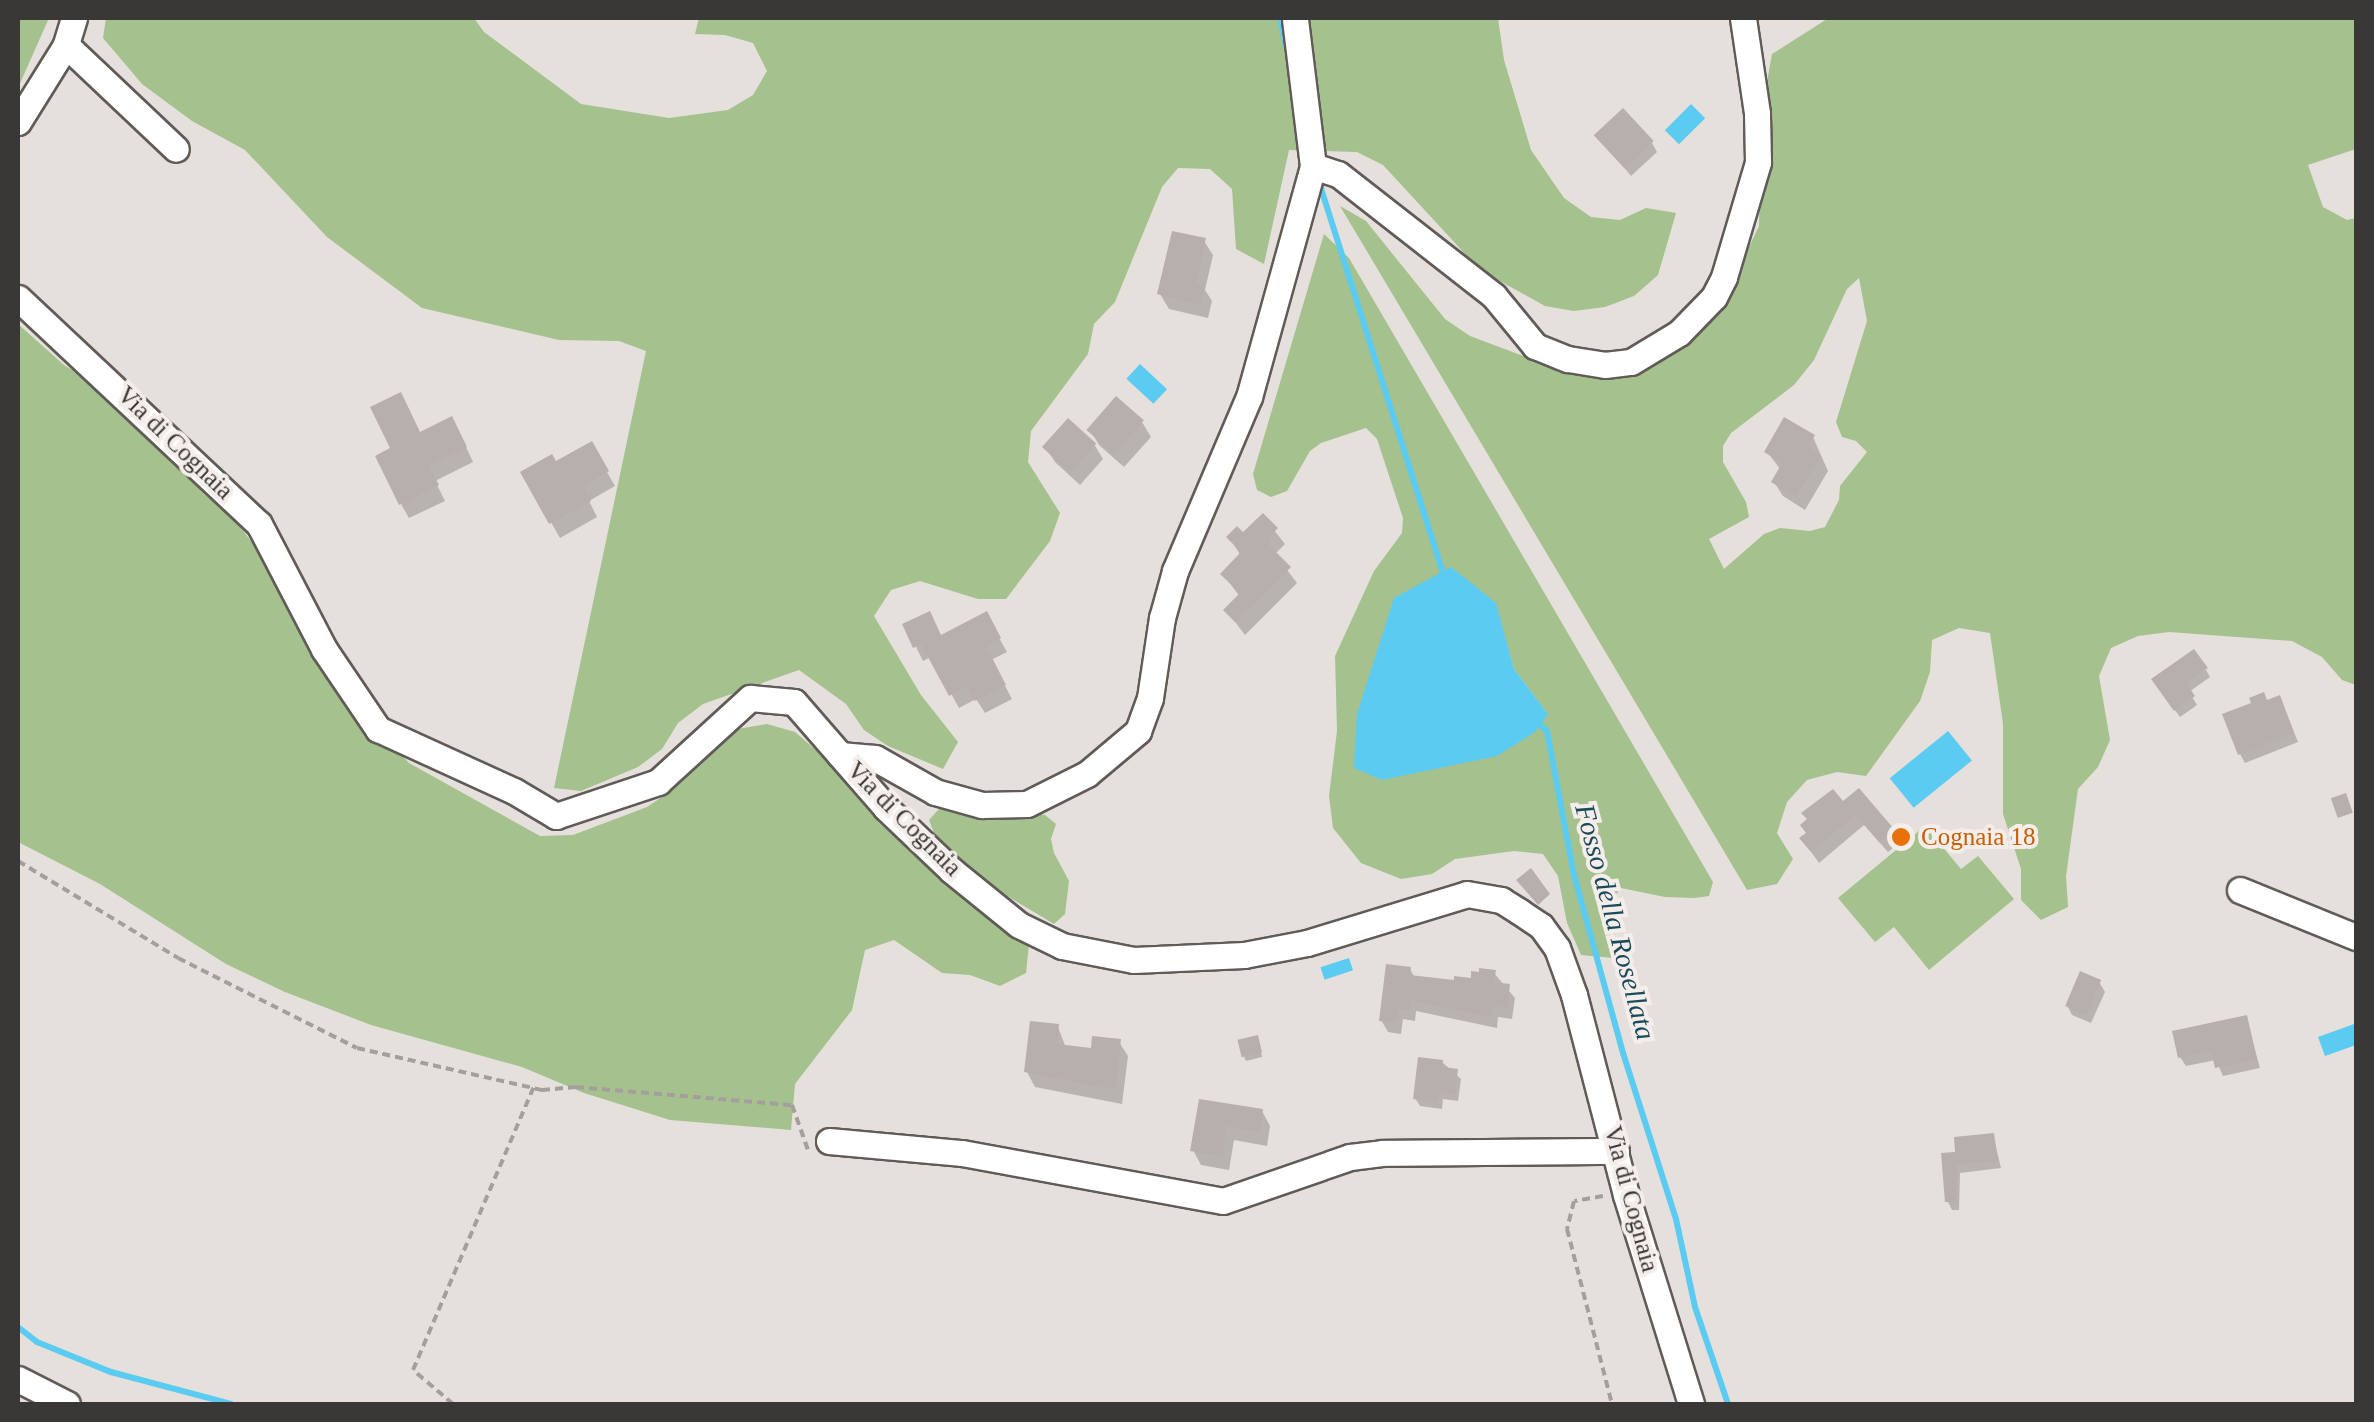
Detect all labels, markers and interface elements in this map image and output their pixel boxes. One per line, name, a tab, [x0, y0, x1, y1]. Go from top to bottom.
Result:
street label: Via di Cognaia	[111, 380, 239, 506]
street label: Via di Cognaia	[840, 755, 968, 883]
water label: Fosso della Rosellata	[1567, 800, 1663, 1044]
place label: Cognaia 18	[1921, 822, 2036, 852]
marker: Cognaia 18	[1890, 826, 1912, 848]
street label: Via di Cognaia	[1597, 1123, 1665, 1275]

